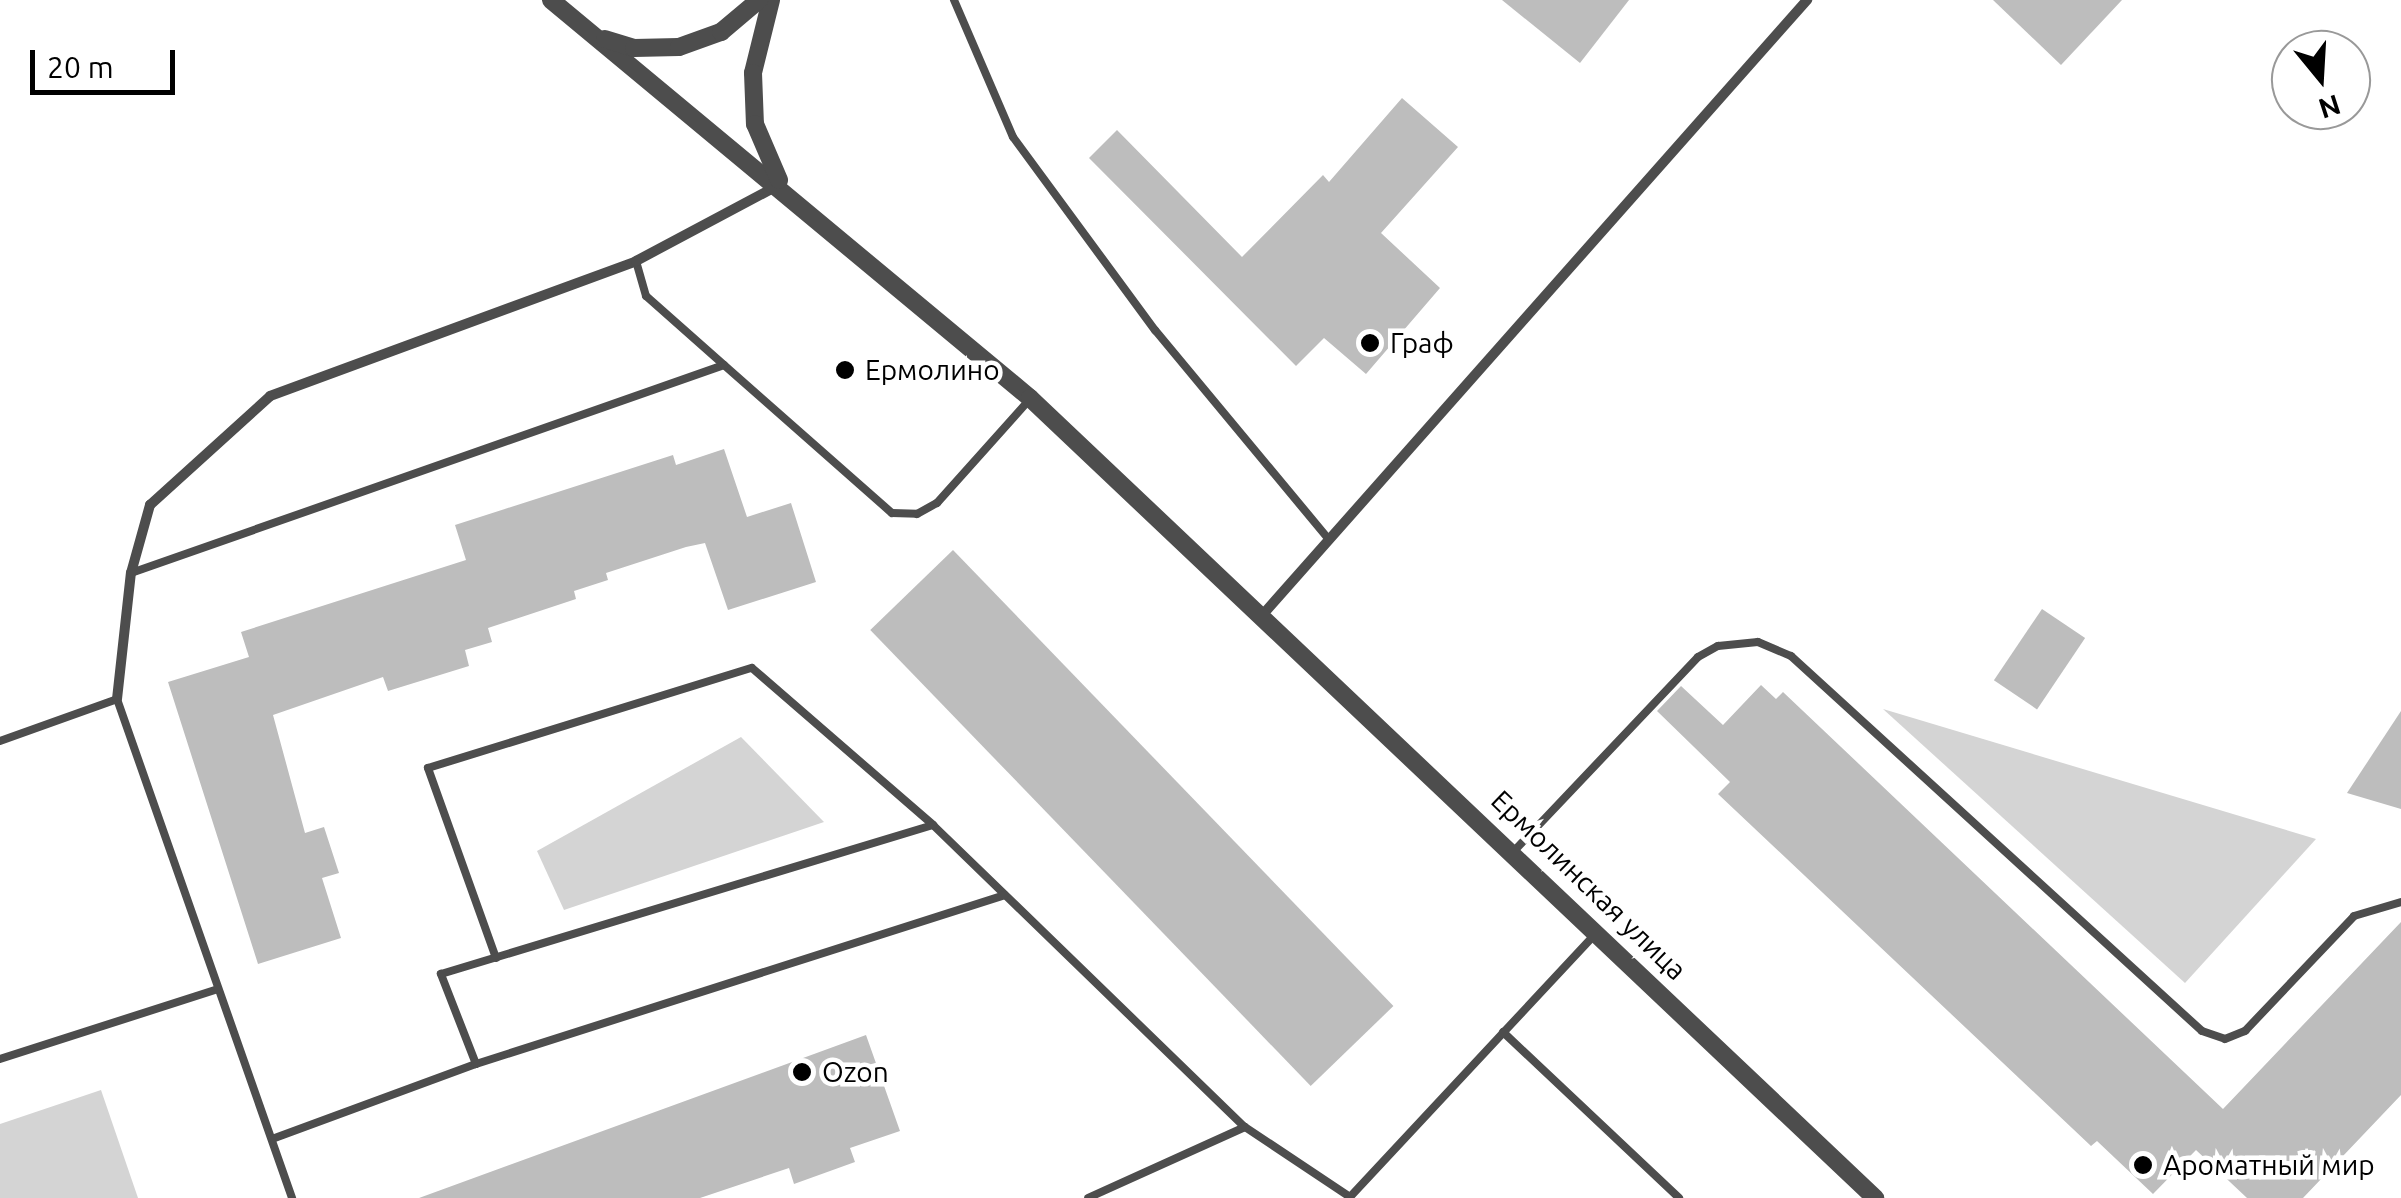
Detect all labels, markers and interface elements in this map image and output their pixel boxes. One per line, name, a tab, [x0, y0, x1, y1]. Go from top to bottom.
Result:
scale bar	[35, 30, 180, 92]
north arrow	[2271, 30, 2371, 130]
text: 20 m	[47, 50, 114, 84]
text: N	[2315, 89, 2345, 125]
place label: Граф	[1390, 326, 1454, 360]
marker: Граф	[1359, 332, 1381, 354]
place label: Ермолино	[865, 353, 1000, 387]
marker: Ермолино	[834, 359, 856, 381]
street label: Ермолинская улица	[1485, 783, 1693, 987]
place label: Ozon	[822, 1055, 889, 1089]
marker: Ozon	[791, 1061, 813, 1083]
place label: Ароматный мир	[2163, 1148, 2375, 1182]
marker: Ароматный мир	[2132, 1154, 2154, 1176]

